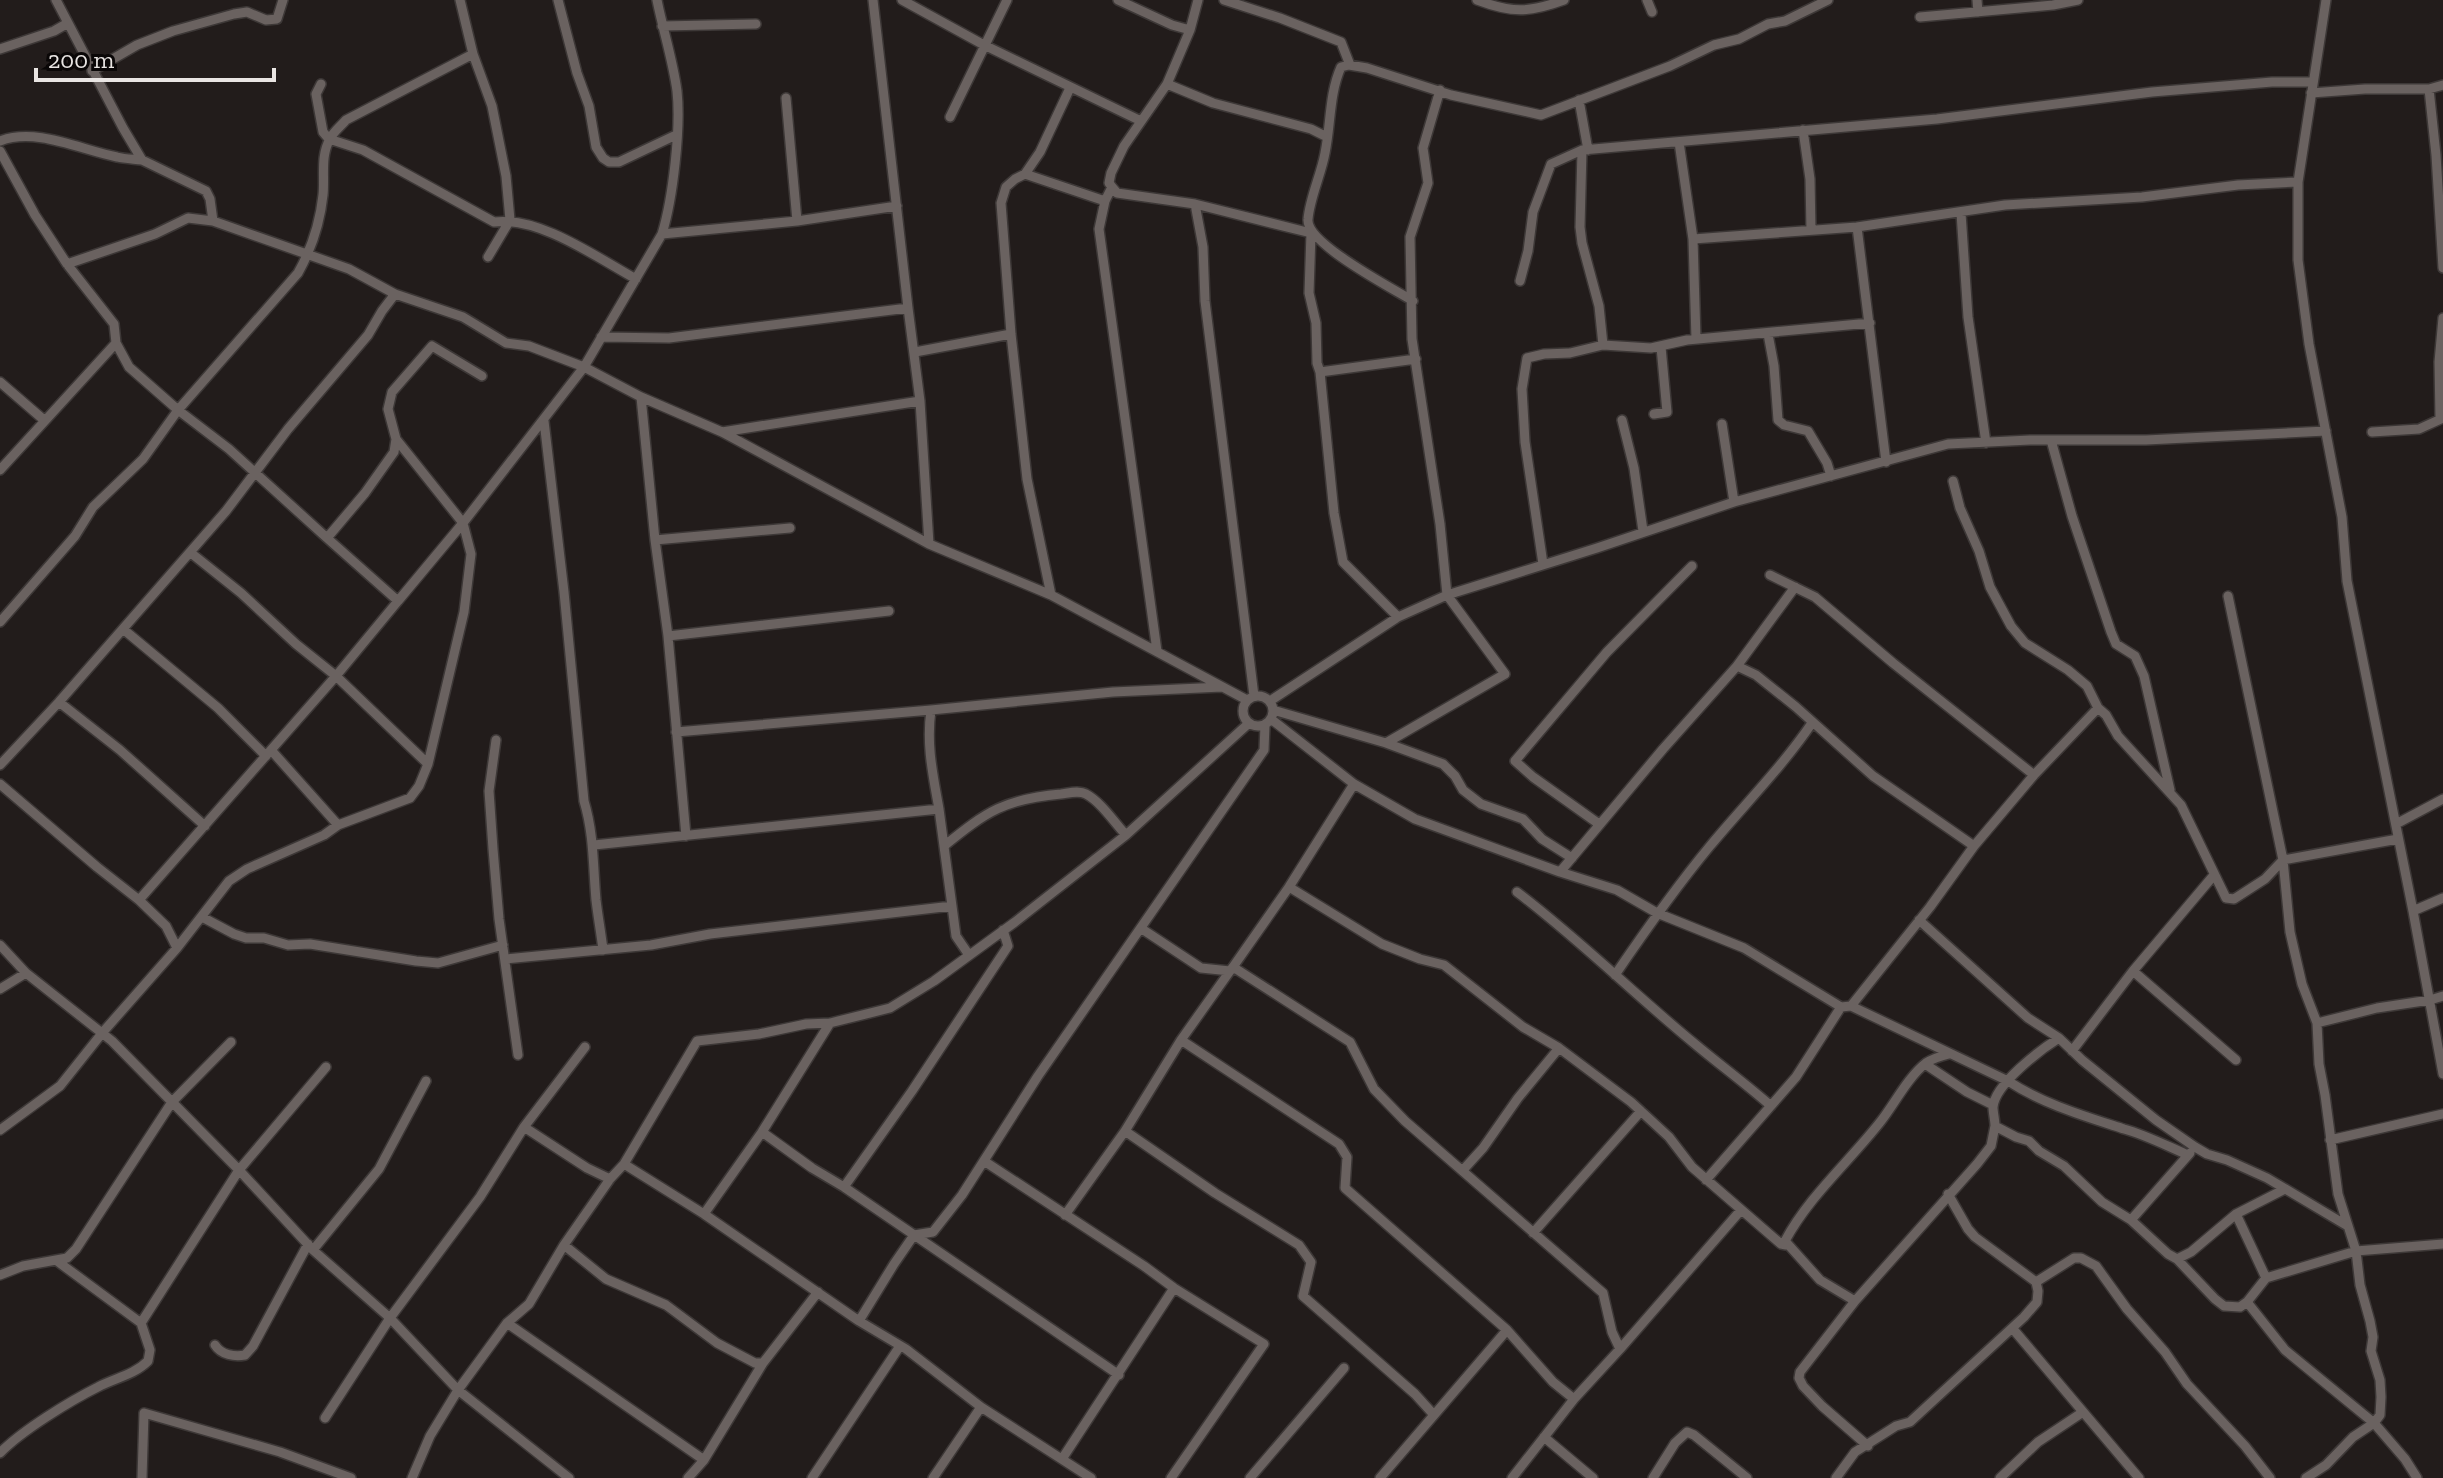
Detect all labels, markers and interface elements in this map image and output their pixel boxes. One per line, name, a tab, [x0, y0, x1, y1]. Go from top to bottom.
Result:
scale bar	[36, 32, 274, 82]
text: 200 m	[48, 45, 114, 74]

